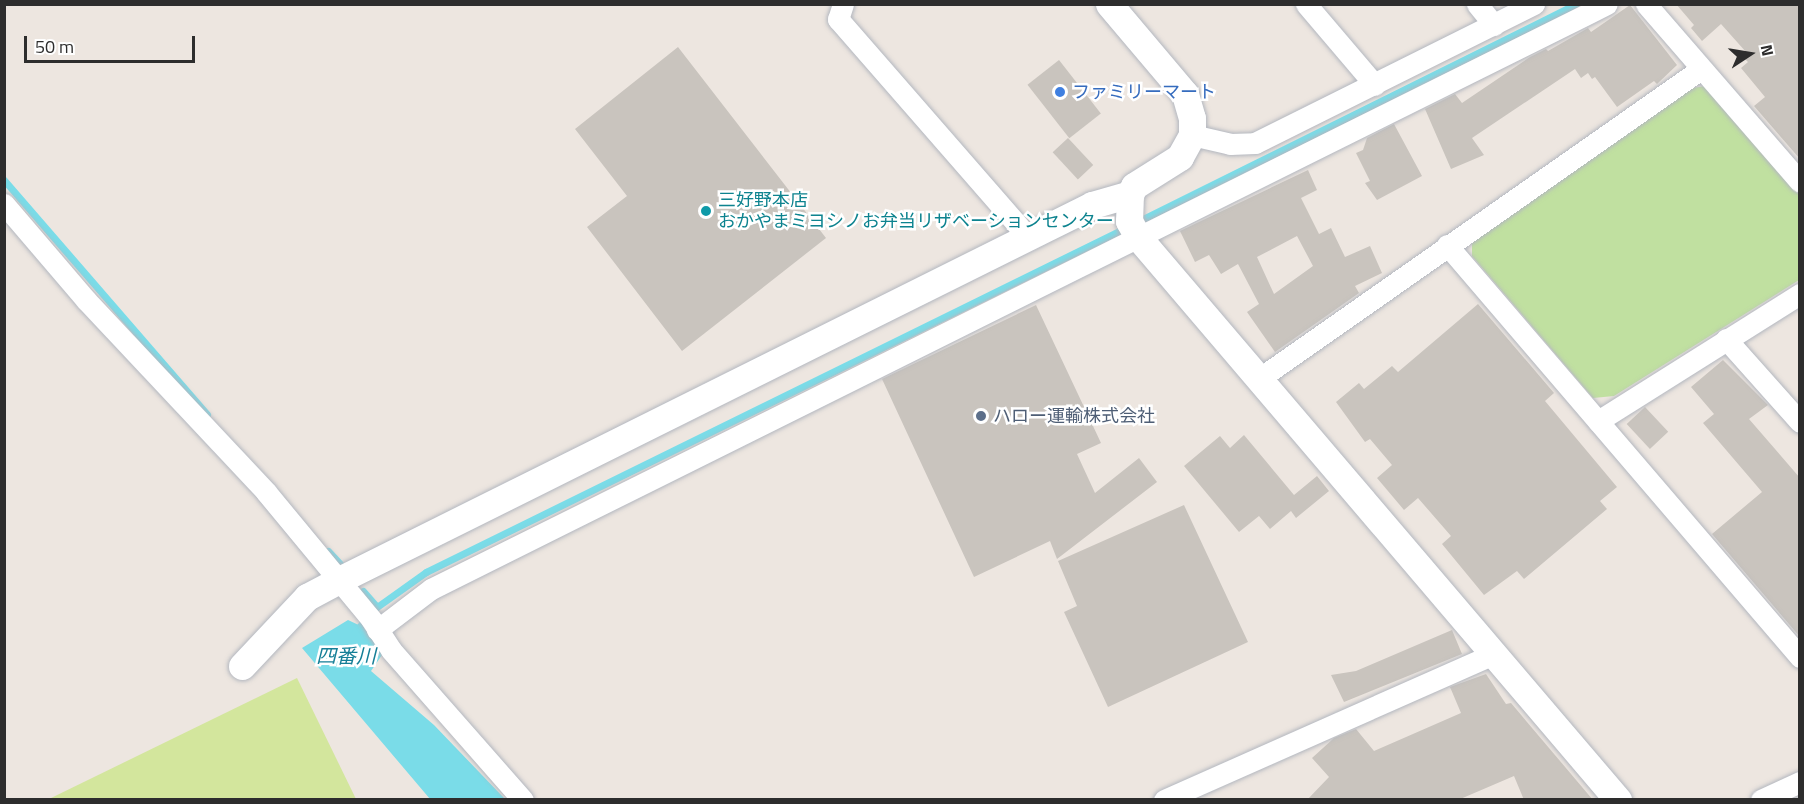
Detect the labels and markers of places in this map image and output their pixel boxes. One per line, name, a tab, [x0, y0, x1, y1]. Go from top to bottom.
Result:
place label: ファミリーマート	[1072, 81, 1216, 103]
marker: ファミリーマート	[1053, 85, 1067, 99]
place label: 三好野本店 おかやまミヨシノお弁当リザベーションセンター	[718, 190, 1114, 232]
marker: 三好野本店 おかやまミヨシノお弁当リザベーションセンター	[699, 204, 713, 218]
place label: ハロー運輸株式会社	[993, 405, 1155, 427]
marker: ハロー運輸株式会社	[974, 409, 988, 423]

